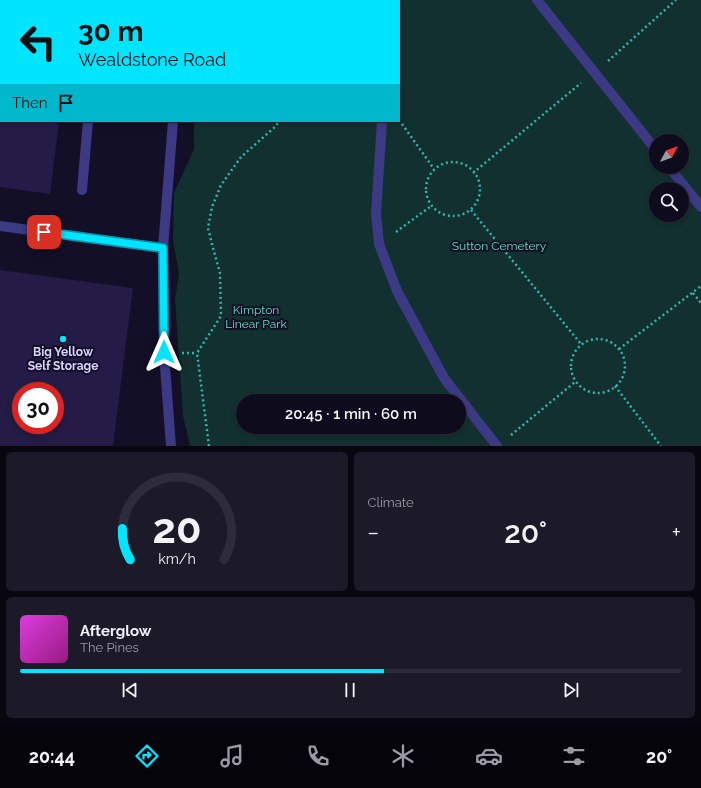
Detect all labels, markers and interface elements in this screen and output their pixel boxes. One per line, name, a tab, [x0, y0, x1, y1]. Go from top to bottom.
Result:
text: 30 m	[78, 15, 144, 48]
icon: left	[12, 16, 64, 68]
text: Wealdstone Road	[78, 49, 226, 70]
icon: arrive	[55, 92, 77, 114]
text: Then	[12, 94, 47, 112]
north arrow	[649, 134, 689, 174]
map controls	[649, 134, 689, 222]
button: search	[649, 182, 689, 222]
pin	[27, 215, 61, 249]
icon: arrive	[33, 221, 55, 243]
park label: Sutton Cemetery	[452, 239, 547, 253]
park label: Kimpton Linear Park	[225, 303, 287, 331]
position arrow	[143, 331, 185, 373]
marker: Big Yellow Self Storage	[58, 334, 68, 344]
place label: Big Yellow Self Storage	[28, 345, 98, 373]
speed limit sign: 30	[12, 382, 64, 434]
text: 20:45 · 1 min · 60 m	[285, 405, 417, 423]
text: Climate	[368, 495, 414, 510]
text: 20	[152, 503, 201, 552]
text: 20°	[504, 515, 547, 550]
text: −	[368, 519, 379, 545]
text: +	[672, 519, 681, 545]
text: km/h	[158, 550, 196, 566]
text: Afterglow	[80, 622, 151, 640]
text: The Pines	[80, 640, 139, 655]
icon: previous	[119, 679, 141, 701]
icon: pause	[339, 679, 361, 701]
icon: next	[560, 679, 582, 701]
icon: directions	[133, 742, 161, 770]
icon: music	[218, 742, 246, 770]
icon: phone	[304, 742, 332, 770]
icon: climate	[389, 742, 417, 770]
icon: car	[475, 742, 503, 770]
icon: filters	[560, 742, 588, 770]
text: 20:44	[29, 746, 75, 767]
text: 20°	[646, 746, 672, 767]

